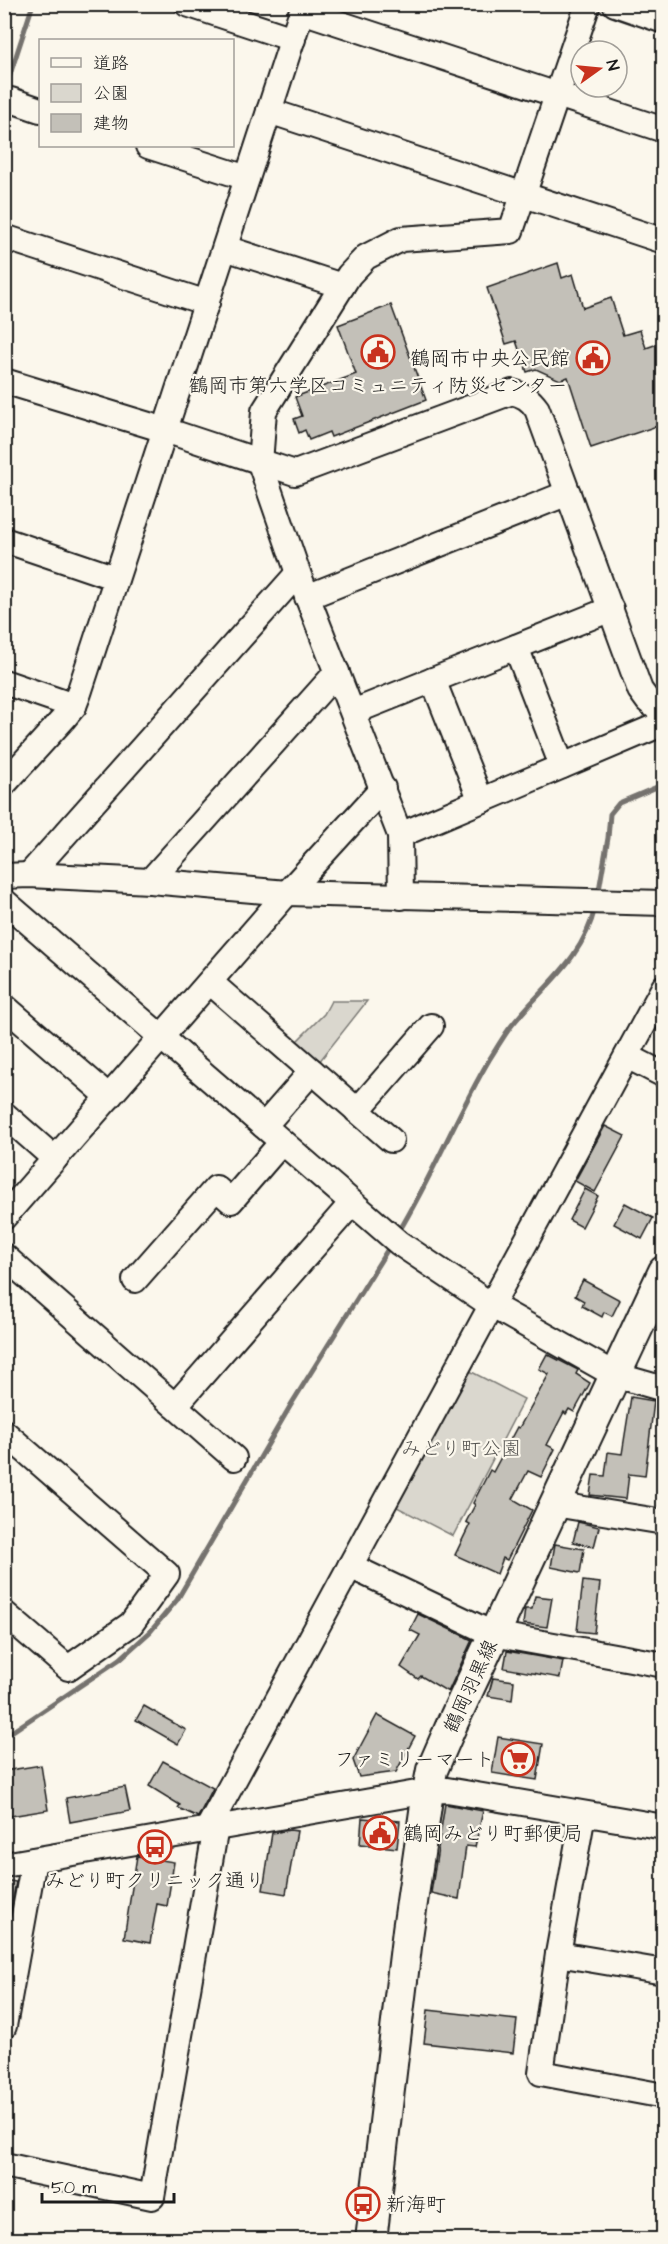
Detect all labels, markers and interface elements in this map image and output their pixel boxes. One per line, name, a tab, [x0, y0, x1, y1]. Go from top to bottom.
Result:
legend	[39, 39, 234, 147]
north arrow	[569, 39, 629, 99]
text: 道路	[93, 51, 129, 76]
text: N	[601, 58, 624, 73]
text: 公園	[93, 81, 129, 106]
text: 建物	[93, 111, 129, 136]
public building icon: 鶴岡市第六学区コミュニティ防災センター	[360, 334, 396, 370]
public building icon: 鶴岡市中央公民館	[575, 340, 611, 376]
place label: 鶴岡市中央公民館	[410, 345, 570, 373]
place label: 鶴岡市第六学区コミュニティ防災センター	[188, 372, 568, 400]
park label: みどり町公園	[401, 1435, 521, 1463]
street label: 鶴岡羽黒線	[437, 1635, 505, 1738]
supermarket icon: ファミリーマート	[500, 1741, 536, 1777]
place label: ファミリーマート	[335, 1746, 495, 1774]
public building icon: 鶴岡みどり町郵便局	[362, 1815, 398, 1851]
place label: 鶴岡みどり町郵便局	[403, 1820, 583, 1848]
bus stop icon: みどり町クリニック通り	[137, 1829, 173, 1865]
place label: みどり町クリニック通り	[45, 1867, 265, 1895]
scale bar	[42, 2166, 174, 2204]
text: 50 m	[51, 2175, 96, 2200]
bus stop icon: 新海町	[345, 2186, 381, 2222]
place label: 新海町	[386, 2191, 446, 2219]

